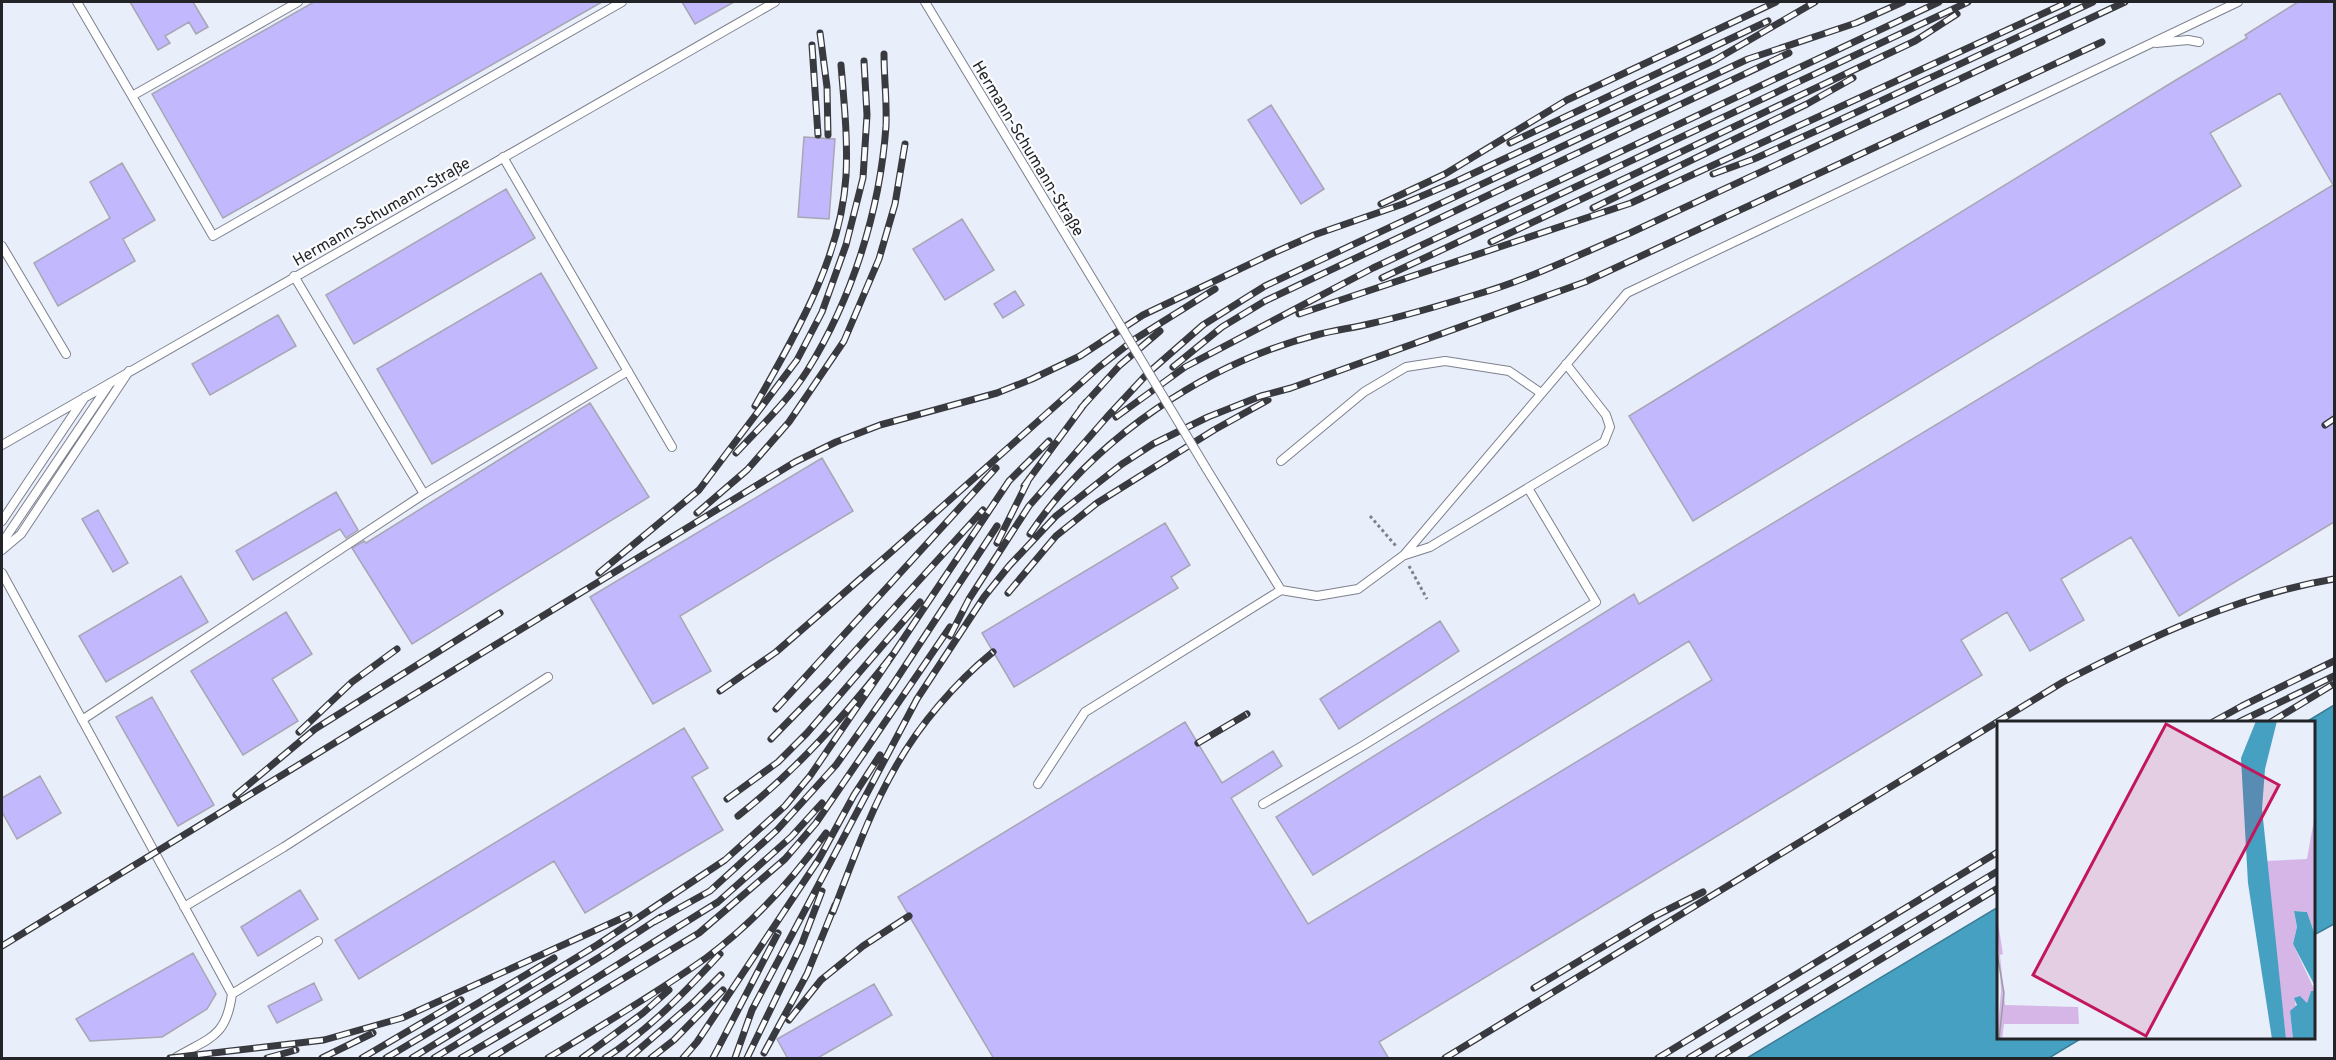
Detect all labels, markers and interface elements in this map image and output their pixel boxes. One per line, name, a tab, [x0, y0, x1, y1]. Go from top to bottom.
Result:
street label: Hermann-Schumann-Straße	[967, 58, 1088, 241]
street label: Hermann-Schumann-Straße	[290, 154, 474, 272]
inset map	[1997, 721, 2315, 1039]

